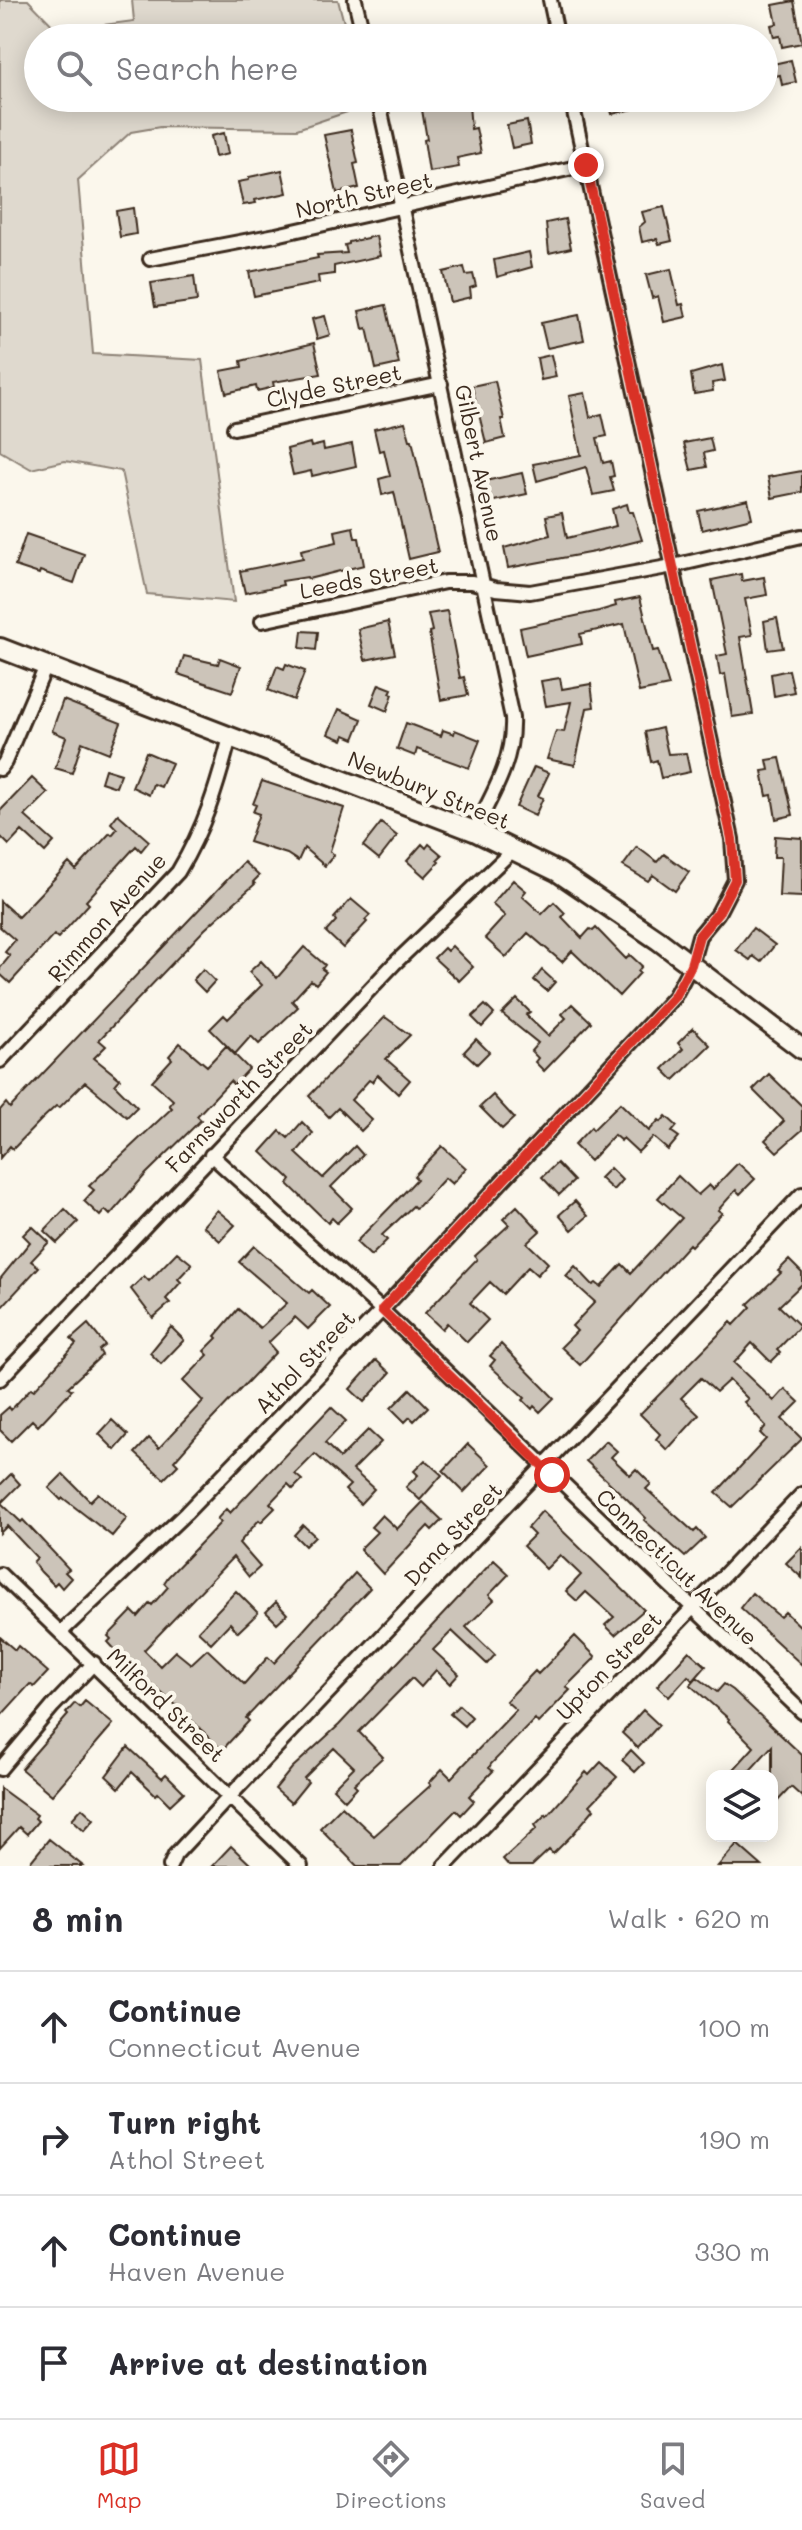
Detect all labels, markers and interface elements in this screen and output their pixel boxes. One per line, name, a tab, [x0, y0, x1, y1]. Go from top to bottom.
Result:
search box	[24, 24, 778, 112]
icon: search	[52, 46, 96, 90]
text: Search here	[116, 48, 299, 88]
route end	[568, 147, 604, 183]
street label: North Street	[293, 165, 435, 224]
street label: Clyde Street	[264, 357, 404, 414]
street label: Gilbert Avenue	[449, 382, 510, 544]
street label: Leeds Street	[297, 550, 441, 605]
street label: Newbury Street	[344, 744, 515, 835]
street label: Rimmon Avenue	[41, 846, 172, 987]
street label: Farnsworth Street	[159, 1015, 319, 1179]
street label: Athol Street	[248, 1304, 361, 1420]
route start	[534, 1457, 570, 1493]
street label: Dana Street	[397, 1476, 508, 1592]
street label: Connecticut Avenue	[590, 1482, 764, 1651]
street label: Upton Street	[550, 1605, 668, 1726]
street label: Milford Street	[101, 1641, 232, 1768]
map controls	[706, 1770, 778, 1842]
button: layers	[706, 1770, 778, 1842]
text: 8 min	[32, 1896, 123, 1941]
text: Walk · 620 m	[607, 1901, 770, 1935]
text: Continue	[108, 1990, 241, 2030]
icon: ahead	[32, 2005, 76, 2049]
text: 100 m	[697, 2010, 770, 2044]
text: Connecticut Avenue	[108, 2030, 361, 2064]
text: Turn right	[108, 2102, 261, 2142]
icon: right	[32, 2117, 76, 2161]
text: 190 m	[698, 2122, 770, 2156]
text: Athol Street	[108, 2142, 265, 2176]
text: Continue	[108, 2214, 241, 2254]
icon: ahead	[32, 2229, 76, 2273]
text: 330 m	[694, 2234, 770, 2268]
text: Haven Avenue	[108, 2254, 285, 2288]
icon: arrive	[32, 2341, 76, 2385]
text: Arrive at destination	[108, 2343, 428, 2383]
tab: Map	[97, 2437, 142, 2514]
tab: Directions	[335, 2437, 447, 2514]
tab: Saved	[640, 2437, 705, 2514]

